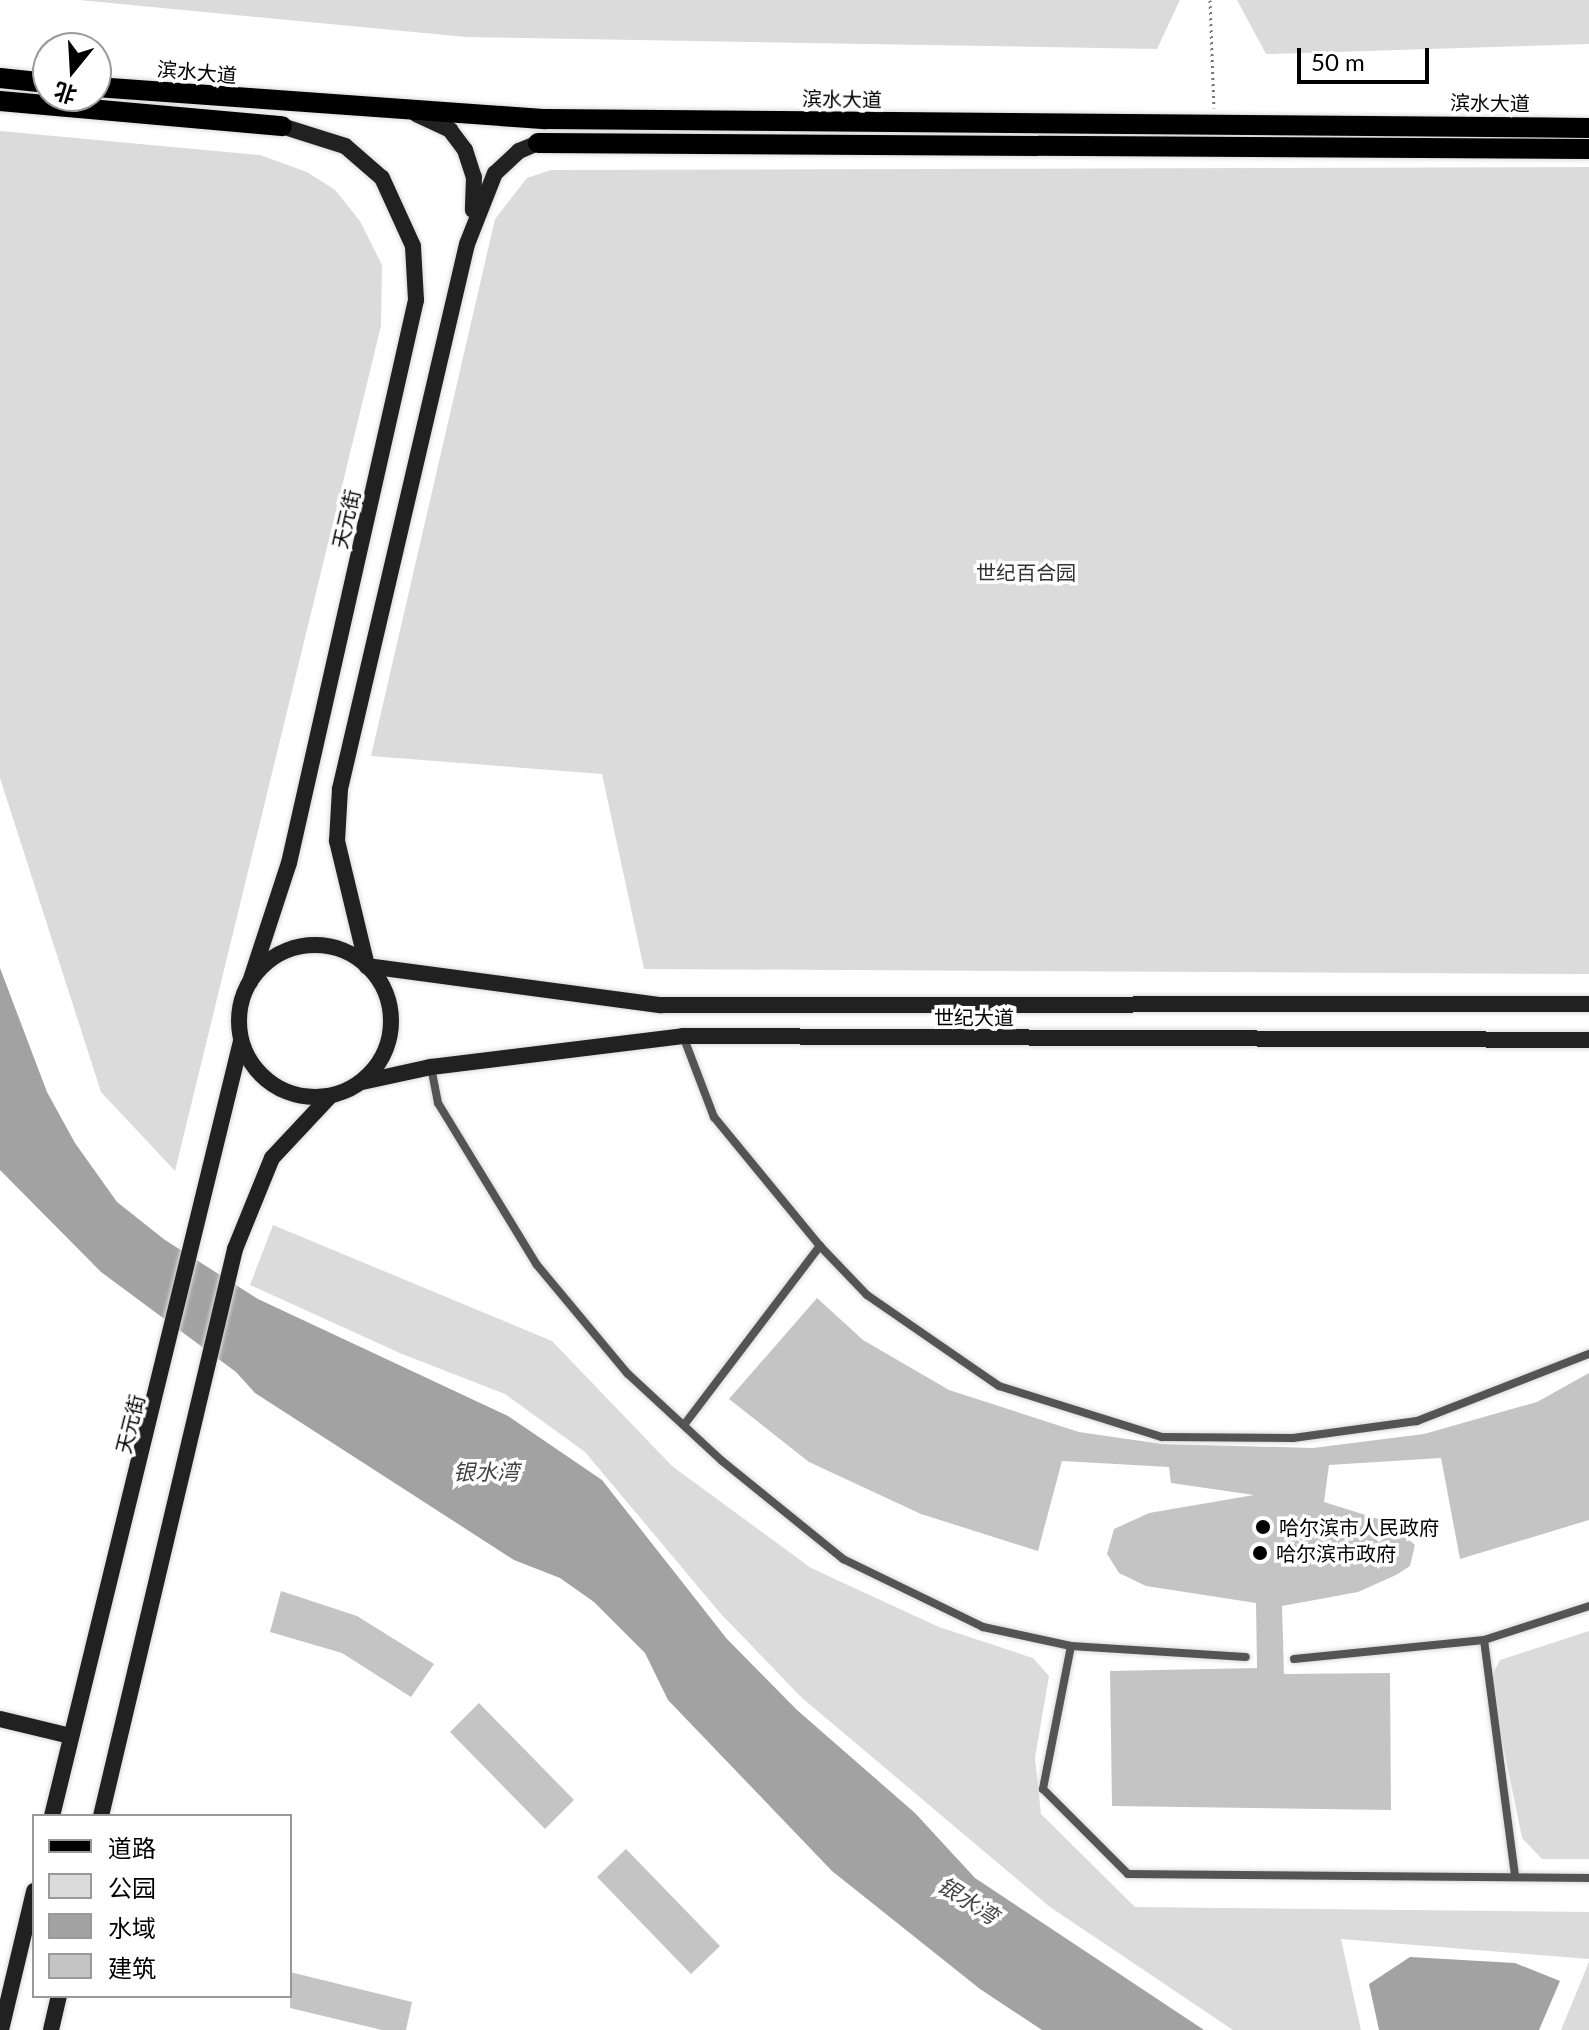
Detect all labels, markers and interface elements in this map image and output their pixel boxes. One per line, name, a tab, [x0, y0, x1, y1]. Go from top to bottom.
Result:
north arrow	[32, 32, 112, 112]
scale bar	[1301, 32, 1433, 82]
text: 50 m	[1311, 47, 1365, 76]
street label: 滨水大道	[156, 57, 238, 87]
text: 北	[50, 77, 80, 110]
street label: 滨水大道	[802, 86, 882, 112]
street label: 滨水大道	[1450, 90, 1530, 116]
street label: 天元街	[328, 487, 364, 551]
park label: 世纪百合园	[976, 560, 1076, 584]
street label: 世纪大道	[934, 1005, 1014, 1029]
street label: 天元街	[111, 1392, 149, 1456]
water label: 银水湾	[453, 1459, 519, 1485]
place label: 哈尔滨市人民政府	[1279, 1515, 1439, 1539]
marker: 哈尔滨市人民政府	[1254, 1518, 1272, 1536]
place label: 哈尔滨市政府	[1276, 1541, 1396, 1565]
marker: 哈尔滨市政府	[1251, 1544, 1269, 1562]
legend	[32, 1814, 292, 1998]
text: 道路	[108, 1833, 156, 1862]
water label: 银水湾	[933, 1871, 1003, 1929]
text: 公园	[108, 1873, 156, 1902]
text: 水域	[108, 1913, 156, 1942]
text: 建筑	[108, 1953, 156, 1982]

